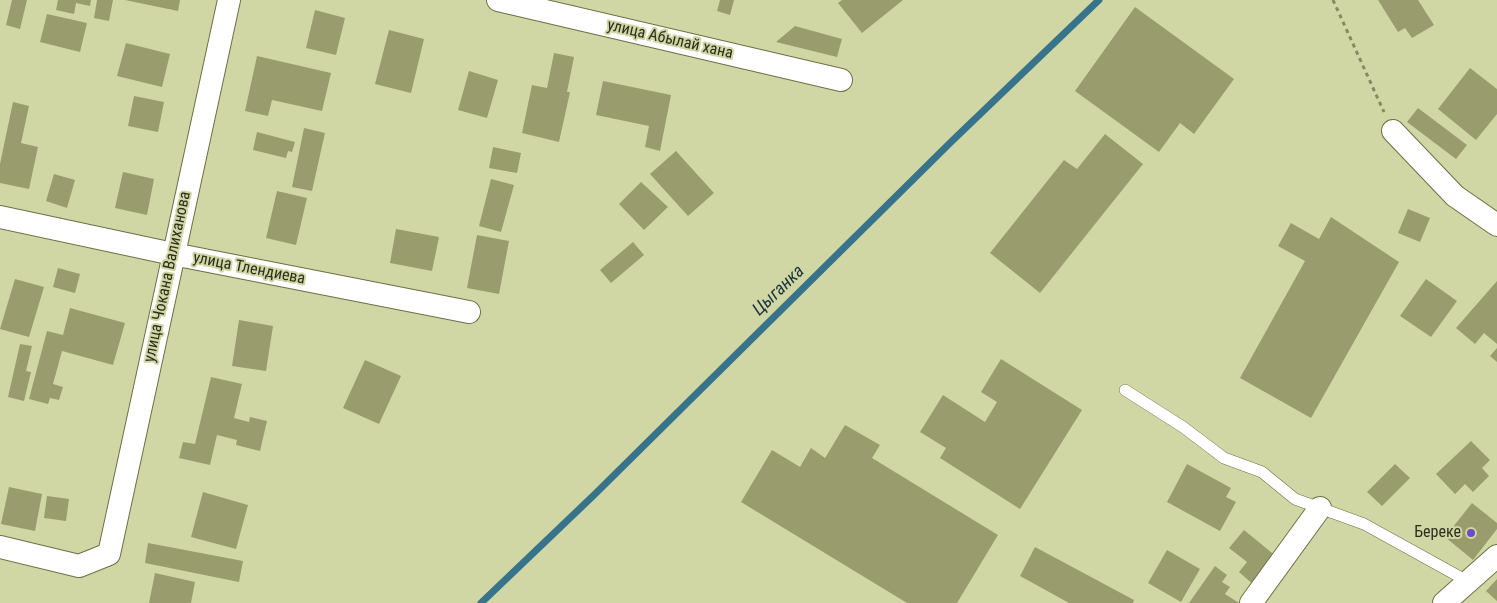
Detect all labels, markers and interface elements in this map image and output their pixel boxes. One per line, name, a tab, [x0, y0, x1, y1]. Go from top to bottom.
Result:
street label: улица Абылай хана	[605, 16, 735, 64]
street label: улица Чокана Валиханова	[141, 190, 195, 364]
street label: улица Тлендиева	[191, 249, 307, 289]
water label: Цыганка	[749, 261, 809, 321]
place label: Береке	[1414, 523, 1461, 543]
marker: Береке	[1465, 527, 1477, 539]

